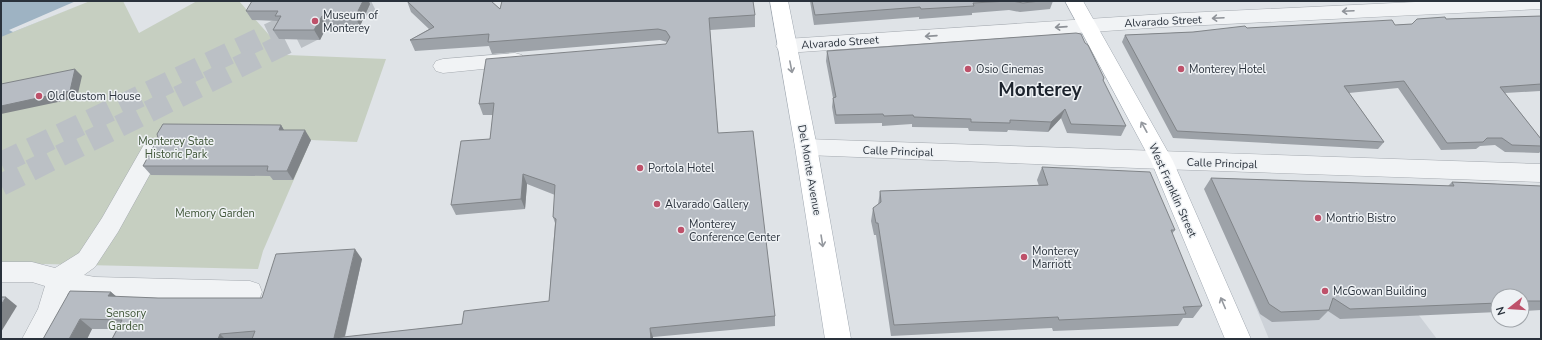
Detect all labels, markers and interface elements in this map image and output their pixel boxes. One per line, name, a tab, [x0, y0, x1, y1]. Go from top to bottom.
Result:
one-way arrow	[1342, 7, 1355, 14]
place label: Museum of Monterey	[323, 8, 378, 36]
street label: Alvarado Street	[1124, 12, 1202, 31]
one-way arrow	[1212, 14, 1225, 22]
marker: Museum of Monterey	[310, 16, 320, 26]
one-way arrow	[1055, 24, 1068, 31]
street label: Alvarado Street	[801, 32, 879, 53]
one-way arrow	[925, 32, 938, 39]
one-way arrow	[787, 60, 795, 73]
place label: Osio Cinemas	[976, 62, 1044, 77]
place label: Monterey Hotel	[1189, 62, 1267, 77]
marker: Osio Cinemas	[963, 64, 973, 74]
marker: Monterey Hotel	[1176, 64, 1186, 74]
district label: Monterey	[998, 77, 1083, 103]
place label: Old Custom House	[47, 89, 141, 104]
marker: Old Custom House	[34, 91, 44, 101]
one-way arrow	[1139, 121, 1147, 133]
street label: Del Monte Avenue	[794, 124, 825, 217]
park label: Monterey State Historic Park	[138, 134, 214, 162]
street label: West Franklin Street	[1145, 141, 1200, 240]
street label: Calle Principal	[862, 143, 934, 160]
street label: Calle Principal	[1186, 155, 1258, 172]
place label: Portola Hotel	[648, 161, 715, 176]
marker: Portola Hotel	[635, 163, 645, 173]
place label: Alvarado Gallery	[665, 197, 749, 212]
marker: Alvarado Gallery	[652, 199, 662, 209]
park label: Memory Garden	[175, 206, 255, 221]
place label: Montrio Bistro	[1326, 211, 1396, 226]
marker: Montrio Bistro	[1313, 213, 1323, 223]
place label: Monterey Conference Center	[689, 217, 780, 245]
marker: Monterey Conference Center	[676, 225, 686, 235]
one-way arrow	[818, 234, 826, 247]
place label: Monterey Marriott	[1032, 244, 1079, 272]
marker: Monterey Marriott	[1019, 252, 1029, 262]
place label: McGowan Building	[1333, 284, 1427, 299]
marker: McGowan Building	[1320, 286, 1330, 296]
north arrow	[1490, 288, 1530, 328]
one-way arrow	[1218, 298, 1226, 310]
text: N	[1493, 305, 1509, 317]
park label: Sensory Garden	[106, 306, 146, 334]

